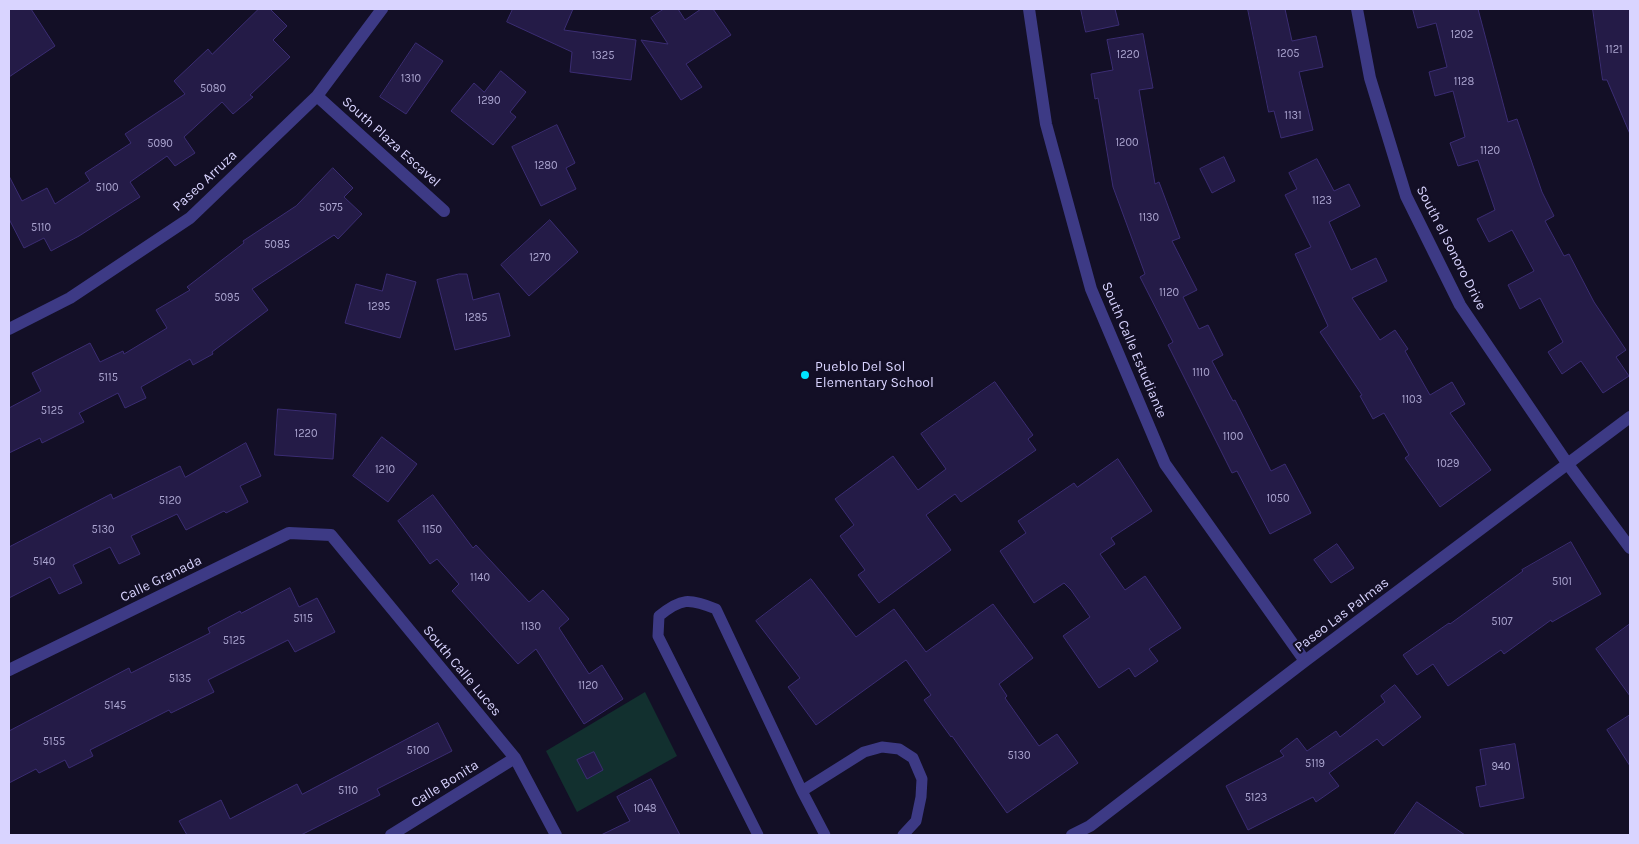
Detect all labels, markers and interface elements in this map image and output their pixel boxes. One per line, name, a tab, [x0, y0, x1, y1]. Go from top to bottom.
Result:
house number: 1202	[1451, 28, 1473, 42]
house number: 1121	[1605, 43, 1623, 57]
house number: 1205	[1277, 47, 1299, 61]
house number: 1220	[1117, 48, 1139, 62]
house number: 1325	[592, 49, 614, 63]
house number: 1310	[401, 72, 421, 86]
house number: 1128	[1454, 75, 1474, 89]
house number: 5080	[200, 82, 226, 96]
street label: South Plaza Escavel	[338, 93, 444, 191]
house number: 1290	[478, 94, 500, 108]
house number: 1131	[1284, 109, 1302, 123]
house number: 1200	[1115, 136, 1139, 150]
house number: 5090	[147, 137, 173, 151]
house number: 1120	[1480, 144, 1500, 158]
street label: Paseo Arruza	[169, 147, 241, 215]
house number: 1280	[534, 159, 558, 173]
house number: 5100	[96, 181, 118, 195]
street label: South el Sonoro Drive	[1412, 183, 1490, 313]
house number: 1123	[1312, 194, 1332, 208]
house number: 5075	[319, 201, 343, 215]
house number: 1130	[1139, 211, 1159, 225]
house number: 5110	[31, 221, 51, 235]
house number: 5085	[264, 238, 290, 252]
house number: 1270	[529, 251, 551, 265]
street label: South Calle Estudiante	[1098, 279, 1170, 421]
house number: 1120	[1159, 286, 1179, 300]
house number: 5095	[214, 291, 240, 305]
house number: 1295	[368, 300, 390, 314]
house number: 1285	[465, 311, 487, 325]
place label: Pueblo Del Sol Elementary School	[815, 359, 934, 392]
house number: 1110	[1192, 366, 1210, 380]
marker: Pueblo Del Sol Elementary School	[799, 369, 811, 381]
house number: 5115	[98, 371, 118, 385]
house number: 1103	[1402, 393, 1422, 407]
house number: 5125	[41, 404, 63, 418]
house number: 1220	[295, 427, 317, 441]
house number: 1100	[1223, 430, 1243, 444]
house number: 1029	[1437, 457, 1459, 471]
house number: 1210	[375, 463, 395, 477]
house number: 1050	[1267, 492, 1289, 506]
house number: 5120	[159, 494, 181, 508]
house number: 5130	[92, 523, 114, 537]
house number: 1150	[422, 523, 442, 537]
street label: Calle Granada	[118, 552, 204, 606]
house number: 5140	[33, 555, 55, 569]
house number: 1140	[470, 571, 490, 585]
street label: Paseo Las Palmas	[1292, 574, 1392, 656]
house number: 5101	[1552, 575, 1572, 589]
house number: 5115	[293, 612, 313, 626]
house number: 5107	[1491, 615, 1513, 629]
house number: 1130	[521, 620, 541, 634]
street label: South Calle Luces	[419, 622, 505, 720]
house number: 5125	[223, 634, 245, 648]
house number: 5135	[169, 672, 191, 686]
house number: 1120	[578, 679, 598, 693]
house number: 5145	[104, 699, 126, 713]
house number: 5155	[43, 735, 65, 749]
house number: 5100	[407, 744, 429, 758]
house number: 5130	[1008, 749, 1030, 763]
street label: Calle Bonita	[408, 757, 482, 811]
house number: 5119	[1305, 757, 1325, 771]
house number: 940	[1491, 760, 1511, 774]
house number: 5110	[338, 784, 358, 798]
house number: 5123	[1245, 791, 1267, 805]
house number: 1048	[633, 802, 657, 816]

